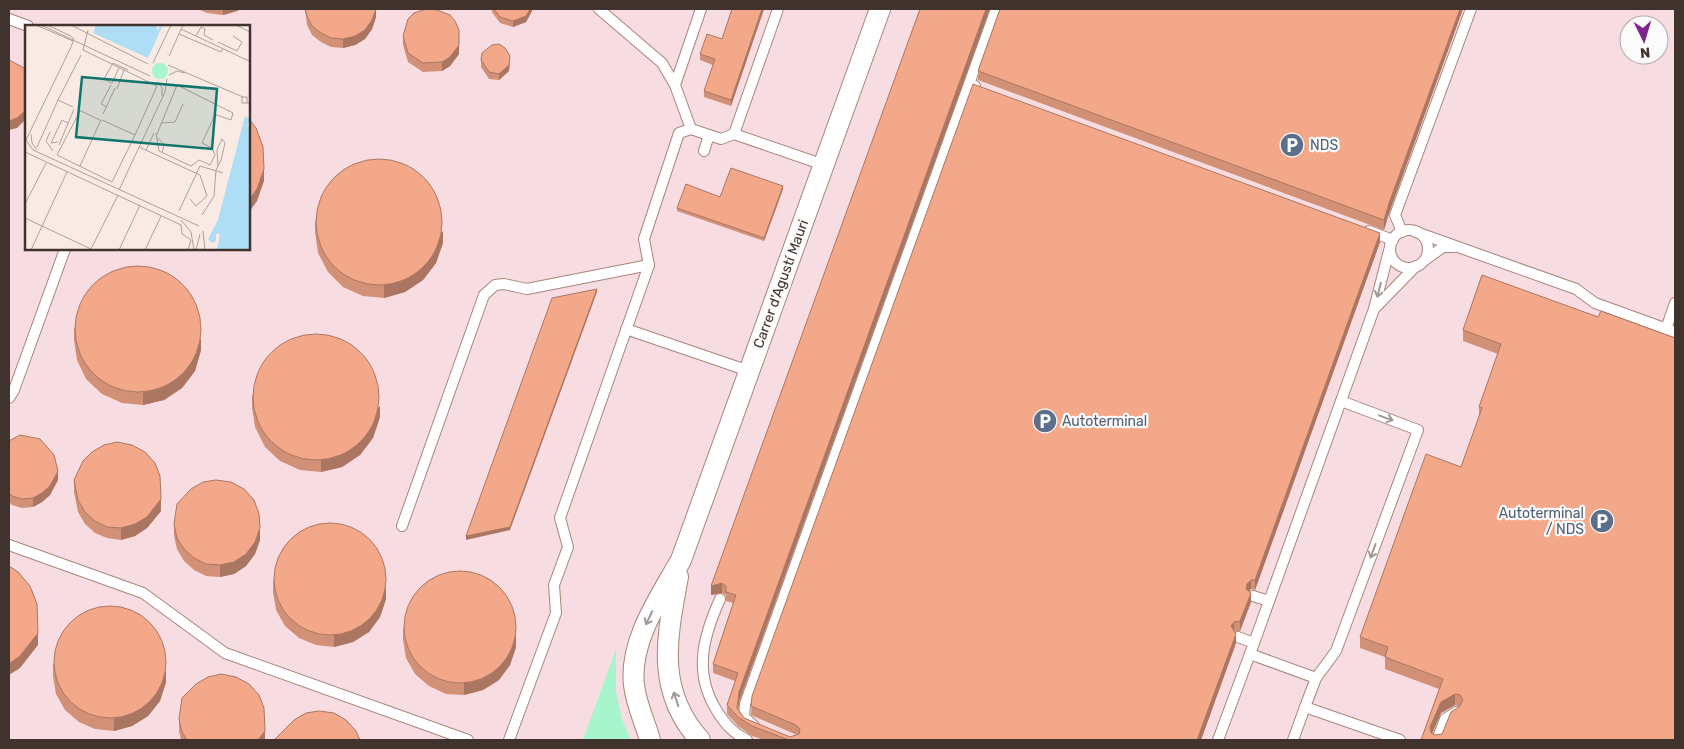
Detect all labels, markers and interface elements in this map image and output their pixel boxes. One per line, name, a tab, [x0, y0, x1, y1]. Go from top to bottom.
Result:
north arrow	[1619, 15, 1669, 65]
inset map	[25, 25, 250, 250]
text: N	[1639, 44, 1651, 61]
parking icon: NDS	[1279, 132, 1305, 158]
place label: NDS	[1310, 137, 1338, 154]
street label: Carrer d'Agustí Mauri	[750, 217, 812, 351]
one-way arrow	[1374, 282, 1383, 298]
parking icon: Autoterminal	[1032, 408, 1058, 434]
place label: Autoterminal	[1062, 413, 1147, 430]
one-way arrow	[1378, 414, 1394, 423]
place label: Autoterminal / NDS	[1499, 505, 1584, 538]
parking icon: Autoterminal / NDS	[1589, 508, 1615, 534]
one-way arrow	[1368, 543, 1377, 558]
one-way arrow	[644, 610, 654, 625]
one-way arrow	[671, 691, 680, 707]

